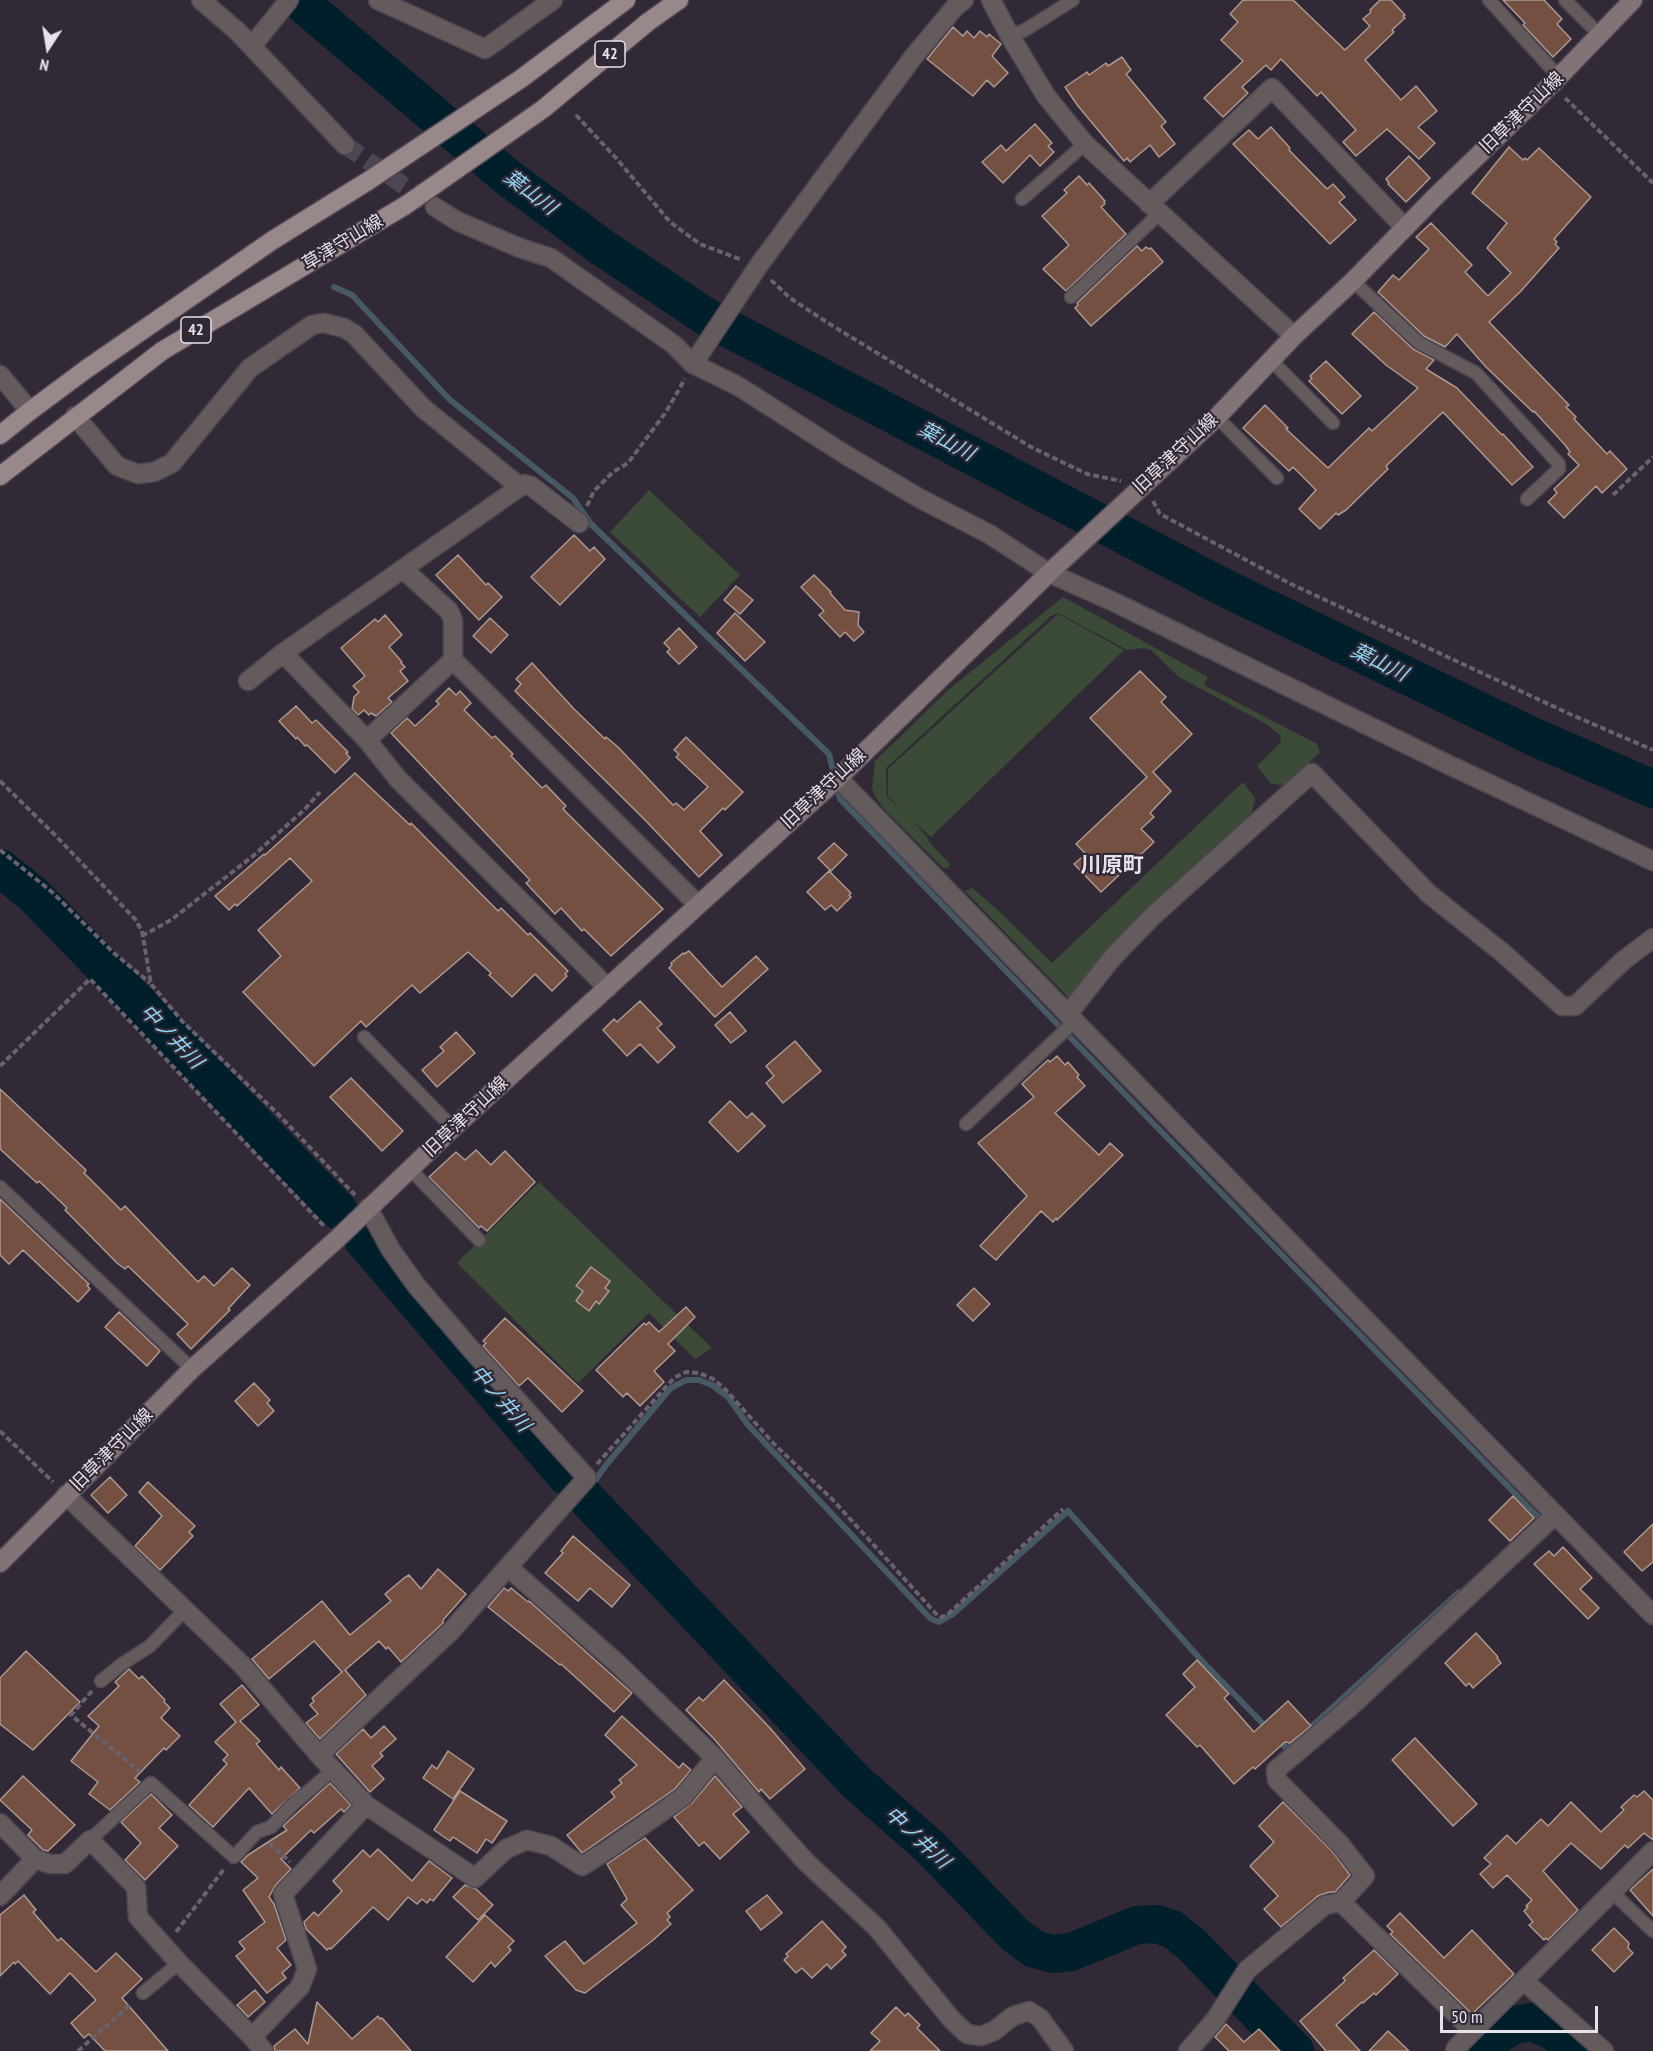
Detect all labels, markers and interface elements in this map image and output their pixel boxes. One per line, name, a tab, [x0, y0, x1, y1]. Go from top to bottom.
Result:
north arrow	[18, 18, 78, 78]
road number: 42	[595, 41, 625, 67]
text: N	[38, 55, 51, 76]
street label: 旧草津守山線	[1476, 68, 1568, 158]
water label: 葉山川	[499, 165, 561, 221]
street label: 草津守山線	[299, 211, 387, 275]
road number: 42	[181, 317, 211, 343]
street label: 旧草津守山線	[1129, 409, 1223, 499]
water label: 葉山川	[914, 417, 978, 467]
water label: 葉山川	[1347, 639, 1411, 687]
street label: 旧草津守山線	[777, 744, 871, 834]
district label: 川原町	[1081, 853, 1143, 879]
water label: 中ノ井川	[135, 1000, 207, 1074]
street label: 旧草津守山線	[419, 1072, 513, 1162]
water label: 中ノ井川	[465, 1361, 535, 1437]
street label: 旧草津守山線	[66, 1404, 158, 1496]
water label: 中ノ井川	[880, 1802, 954, 1874]
scale bar	[1443, 1994, 1600, 2032]
text: 50 m	[1451, 2005, 1483, 2028]

